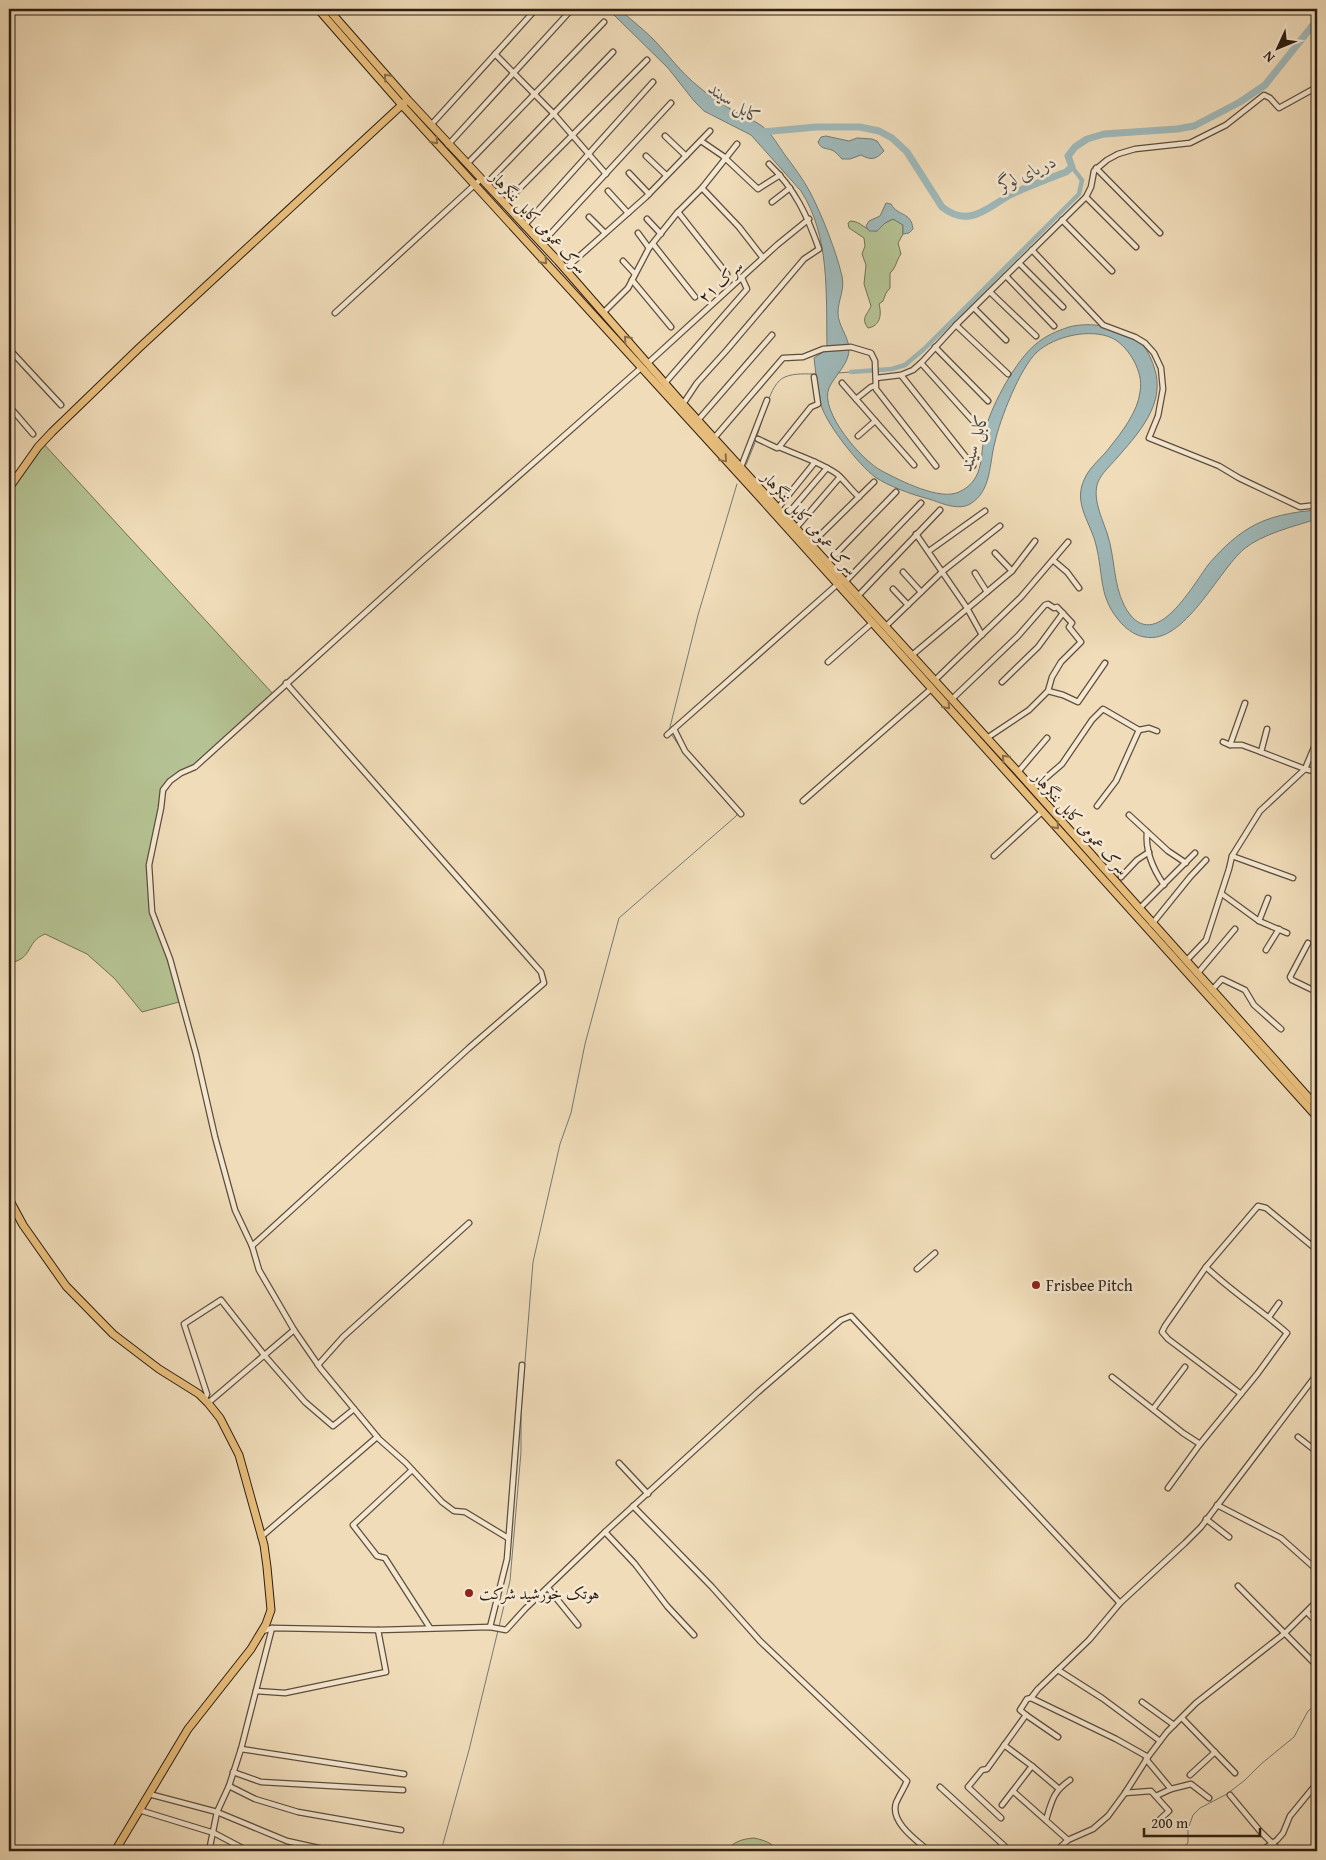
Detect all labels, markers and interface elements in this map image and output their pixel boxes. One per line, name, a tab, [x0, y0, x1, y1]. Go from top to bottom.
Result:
north arrow	[1254, 22, 1304, 72]
text: N	[1258, 46, 1279, 67]
one-way arrow	[385, 74, 393, 83]
water label: کابل سيند	[703, 75, 768, 131]
one-way arrow	[429, 136, 438, 145]
water label: دریای لوگر	[992, 147, 1060, 198]
street label: سرک عمومی کابل ننگرهار	[483, 164, 593, 279]
street label: سرک ۲۱	[692, 254, 748, 308]
one-way arrow	[538, 256, 547, 265]
one-way arrow	[624, 335, 633, 344]
water label: کابل سيند	[952, 409, 995, 475]
one-way arrow	[719, 454, 728, 463]
street label: سرک عمومی کابل ننگرهار	[755, 464, 863, 580]
one-way arrow	[941, 700, 950, 709]
one-way arrow	[1002, 755, 1011, 764]
street label: سرک عمومی کابل ننگرهار	[1026, 764, 1134, 880]
one-way arrow	[1050, 821, 1059, 830]
place label: Frisbee Pitch	[1046, 1273, 1133, 1297]
marker: Frisbee Pitch	[1030, 1279, 1042, 1291]
place label: هوتک خورشید شرکت	[479, 1581, 600, 1605]
marker: هوتک خورشید شرکت	[463, 1587, 475, 1599]
scale bar	[1144, 1805, 1260, 1837]
text: 200 m	[1151, 1812, 1189, 1833]

